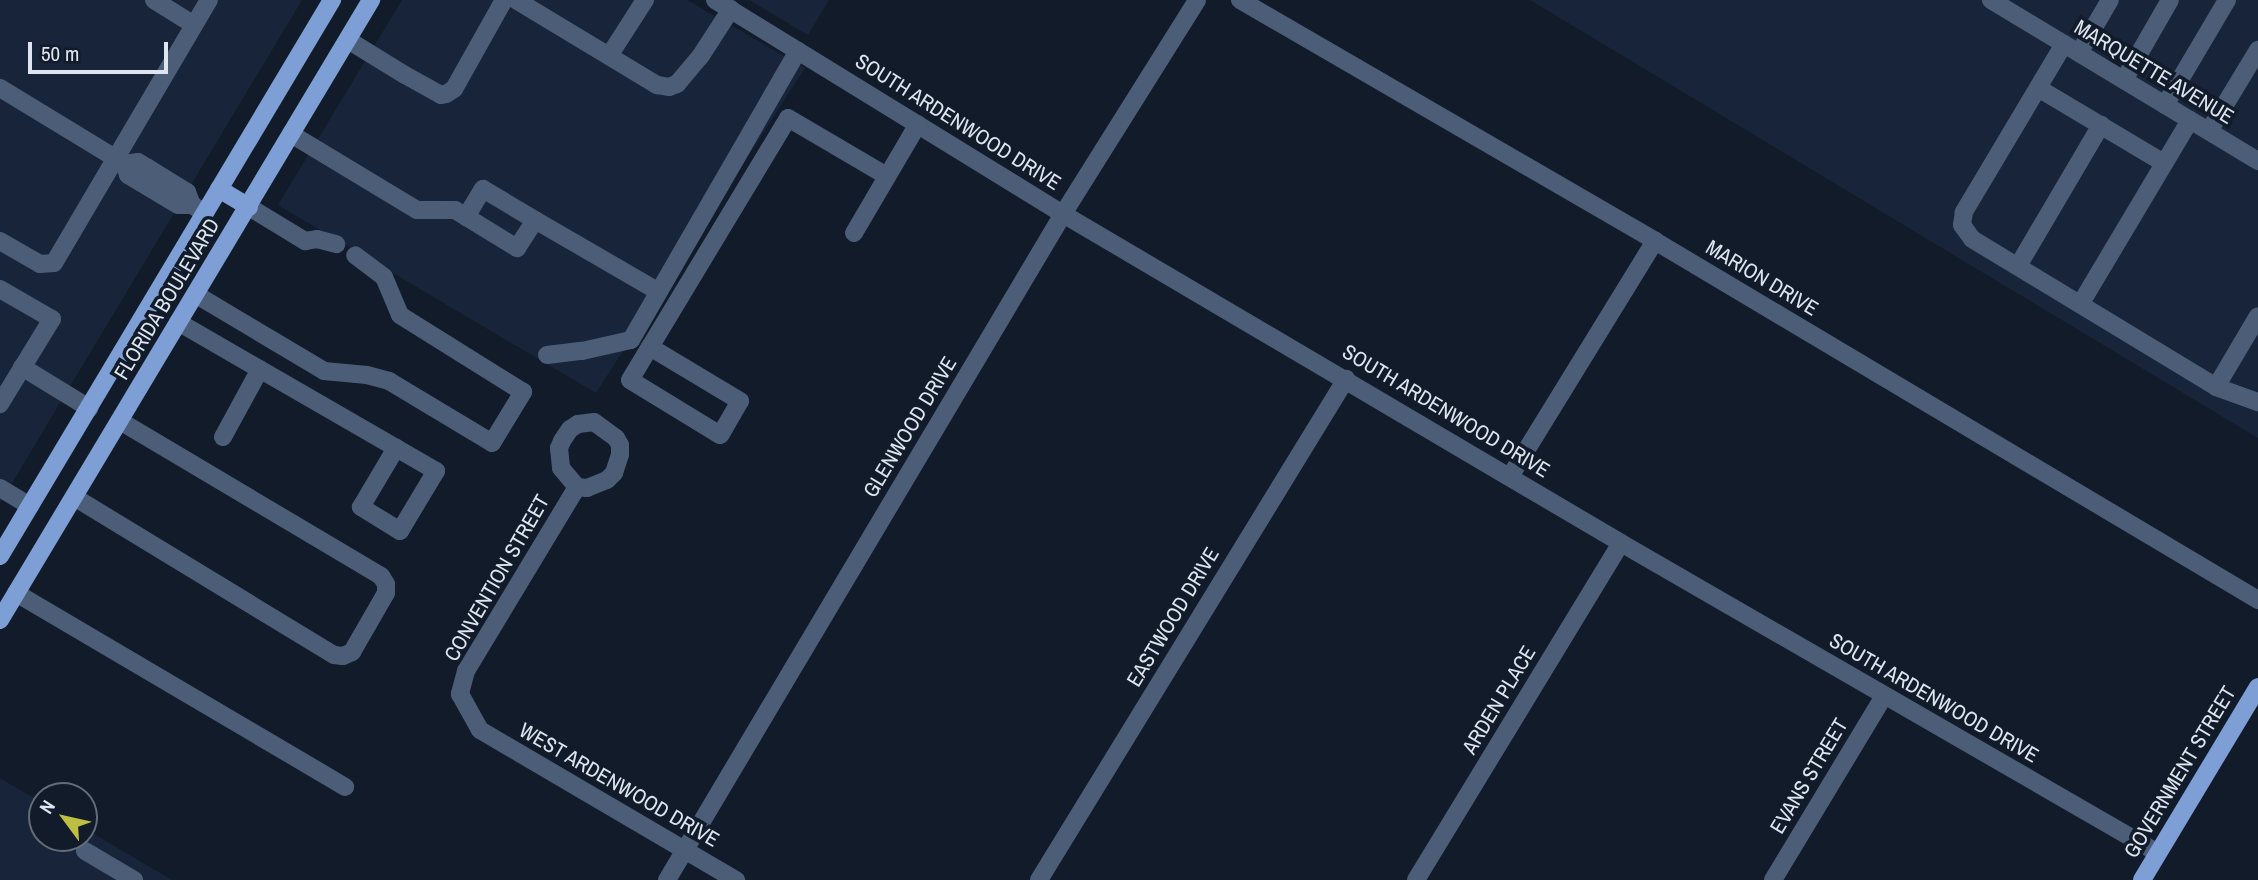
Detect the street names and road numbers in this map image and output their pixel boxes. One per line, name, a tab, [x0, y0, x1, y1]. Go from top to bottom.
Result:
street label: MARQUETTE AVENUE	[2069, 14, 2239, 130]
street label: SOUTH ARDENWOOD DRIVE	[850, 48, 1066, 196]
street label: FLORIDA BOULEVARD	[109, 213, 225, 385]
street label: MARION DRIVE	[1701, 235, 1823, 321]
street label: SOUTH ARDENWOOD DRIVE	[1337, 339, 1555, 483]
street label: GLENWOOD DRIVE	[858, 352, 962, 502]
street label: CONVENTION STREET	[439, 490, 555, 666]
street label: EASTWOOD DRIVE	[1122, 543, 1224, 691]
street label: SOUTH ARDENWOOD DRIVE	[1825, 628, 2043, 768]
street label: ARDEN PLACE	[1457, 641, 1541, 759]
street label: GOVERNMENT STREET	[2119, 681, 2241, 863]
street label: EVANS STREET	[1765, 714, 1853, 838]
street label: WEST ARDENWOOD DRIVE	[514, 717, 724, 853]

